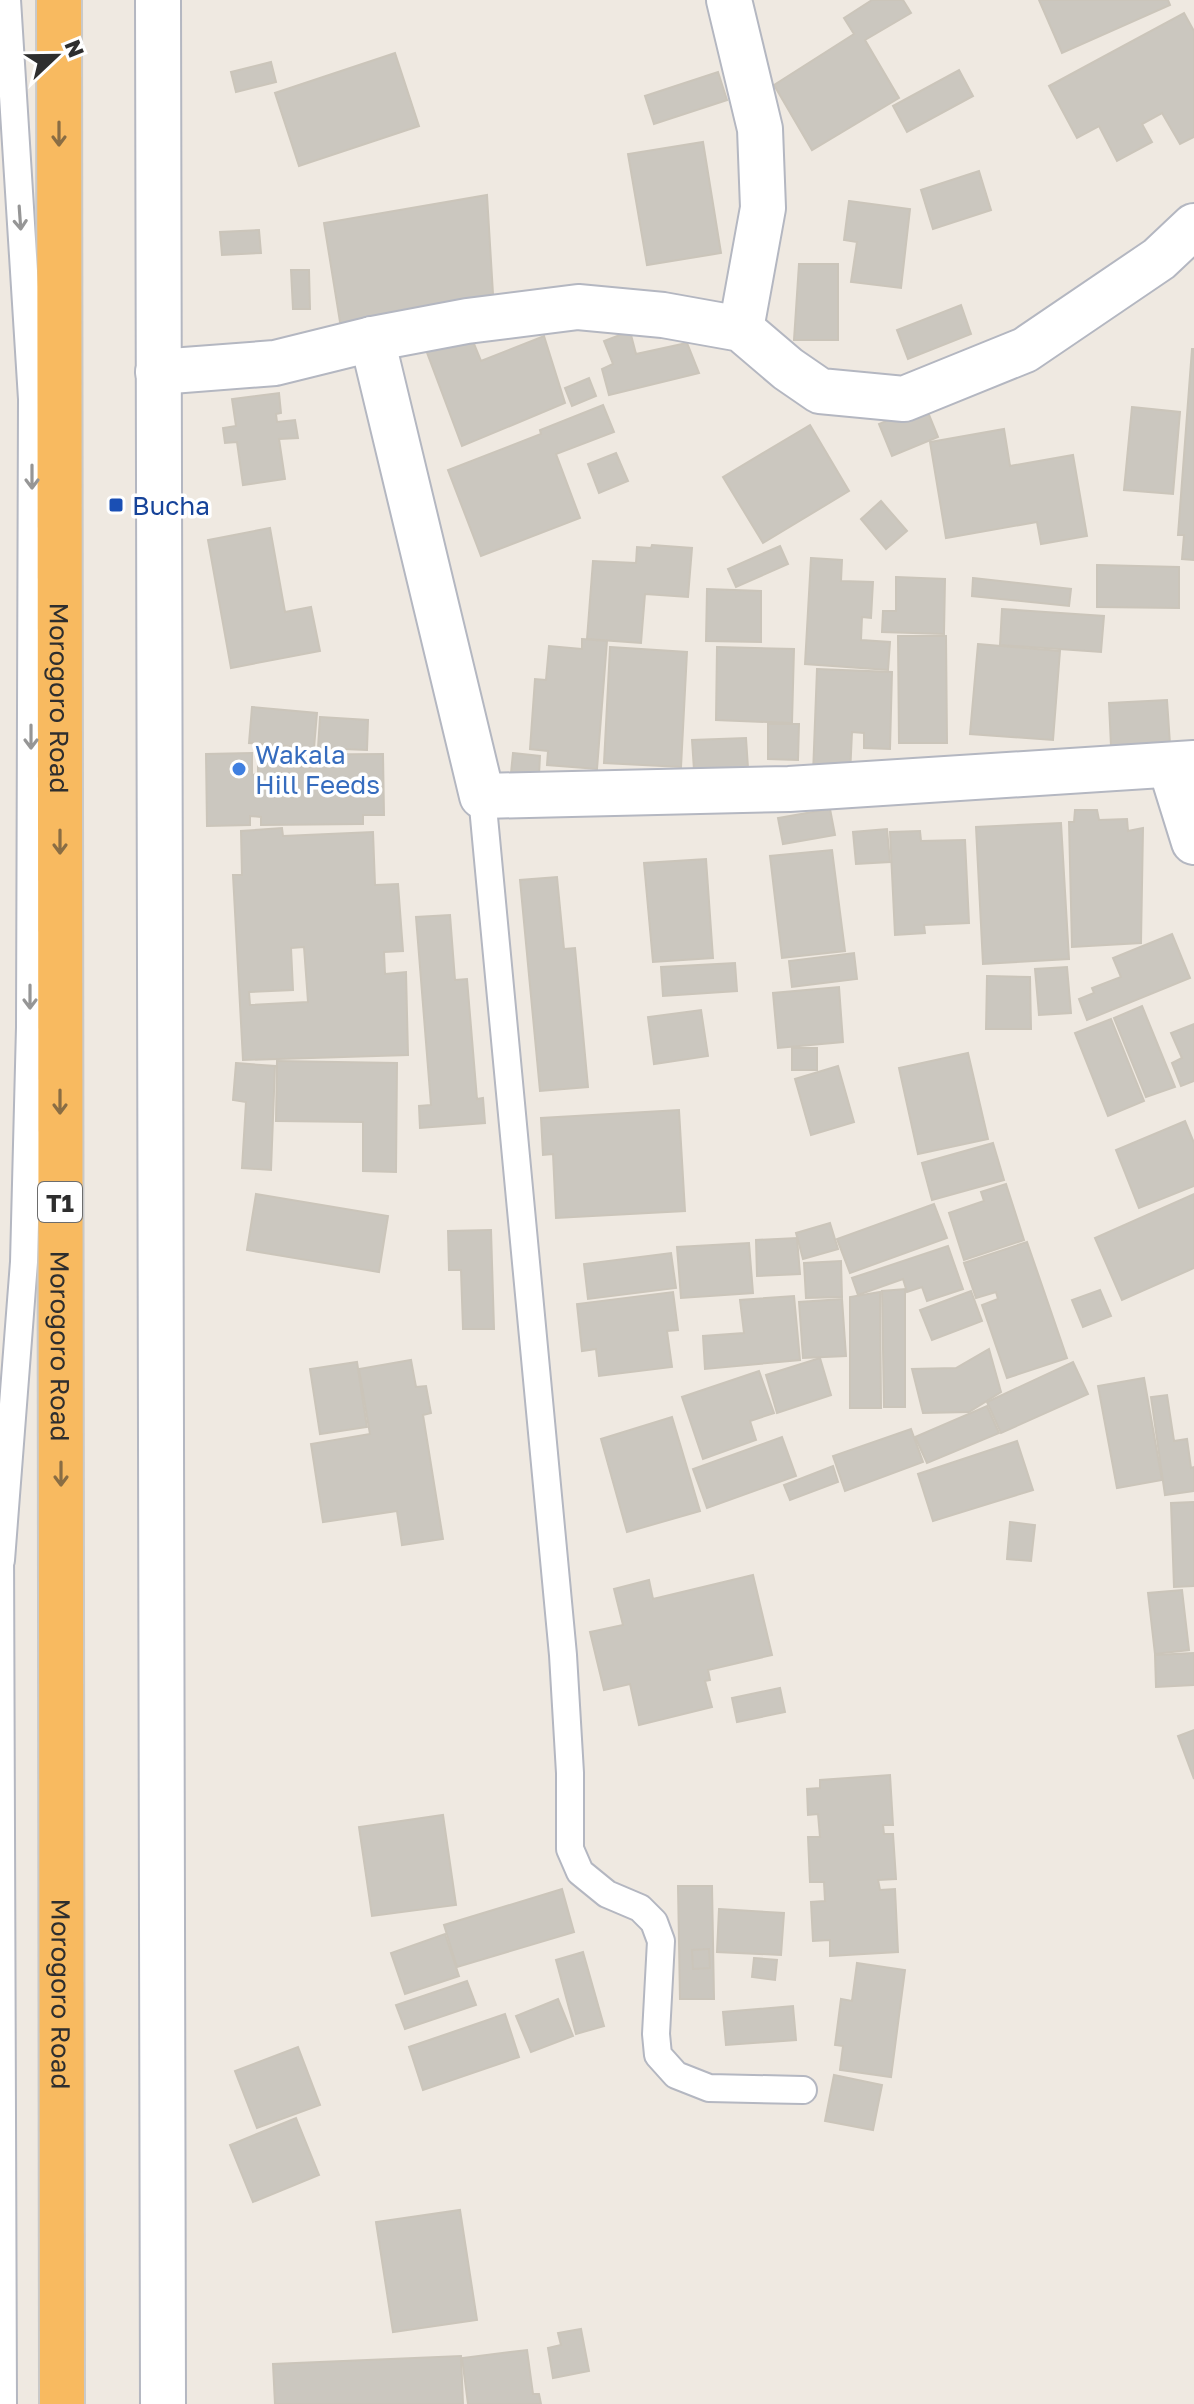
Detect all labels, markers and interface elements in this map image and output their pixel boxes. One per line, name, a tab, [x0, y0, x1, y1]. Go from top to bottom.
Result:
north arrow	[16, 16, 96, 96]
text: N	[59, 36, 91, 61]
one-way arrow	[51, 120, 67, 147]
one-way arrow	[13, 204, 28, 231]
one-way arrow	[24, 463, 40, 490]
place label: Bucha	[132, 490, 210, 521]
marker: Bucha	[107, 496, 125, 514]
street label: Morogoro Road	[44, 603, 75, 793]
one-way arrow	[23, 723, 39, 750]
place label: Wakala Hill Feeds	[255, 739, 380, 800]
marker: Wakala Hill Feeds	[230, 760, 248, 778]
one-way arrow	[52, 828, 68, 855]
one-way arrow	[22, 983, 38, 1010]
one-way arrow	[52, 1088, 68, 1115]
road number: T1	[38, 1182, 82, 1222]
street label: Morogoro Road	[45, 1251, 76, 1441]
one-way arrow	[53, 1460, 69, 1487]
street label: Morogoro Road	[46, 1899, 77, 2089]

